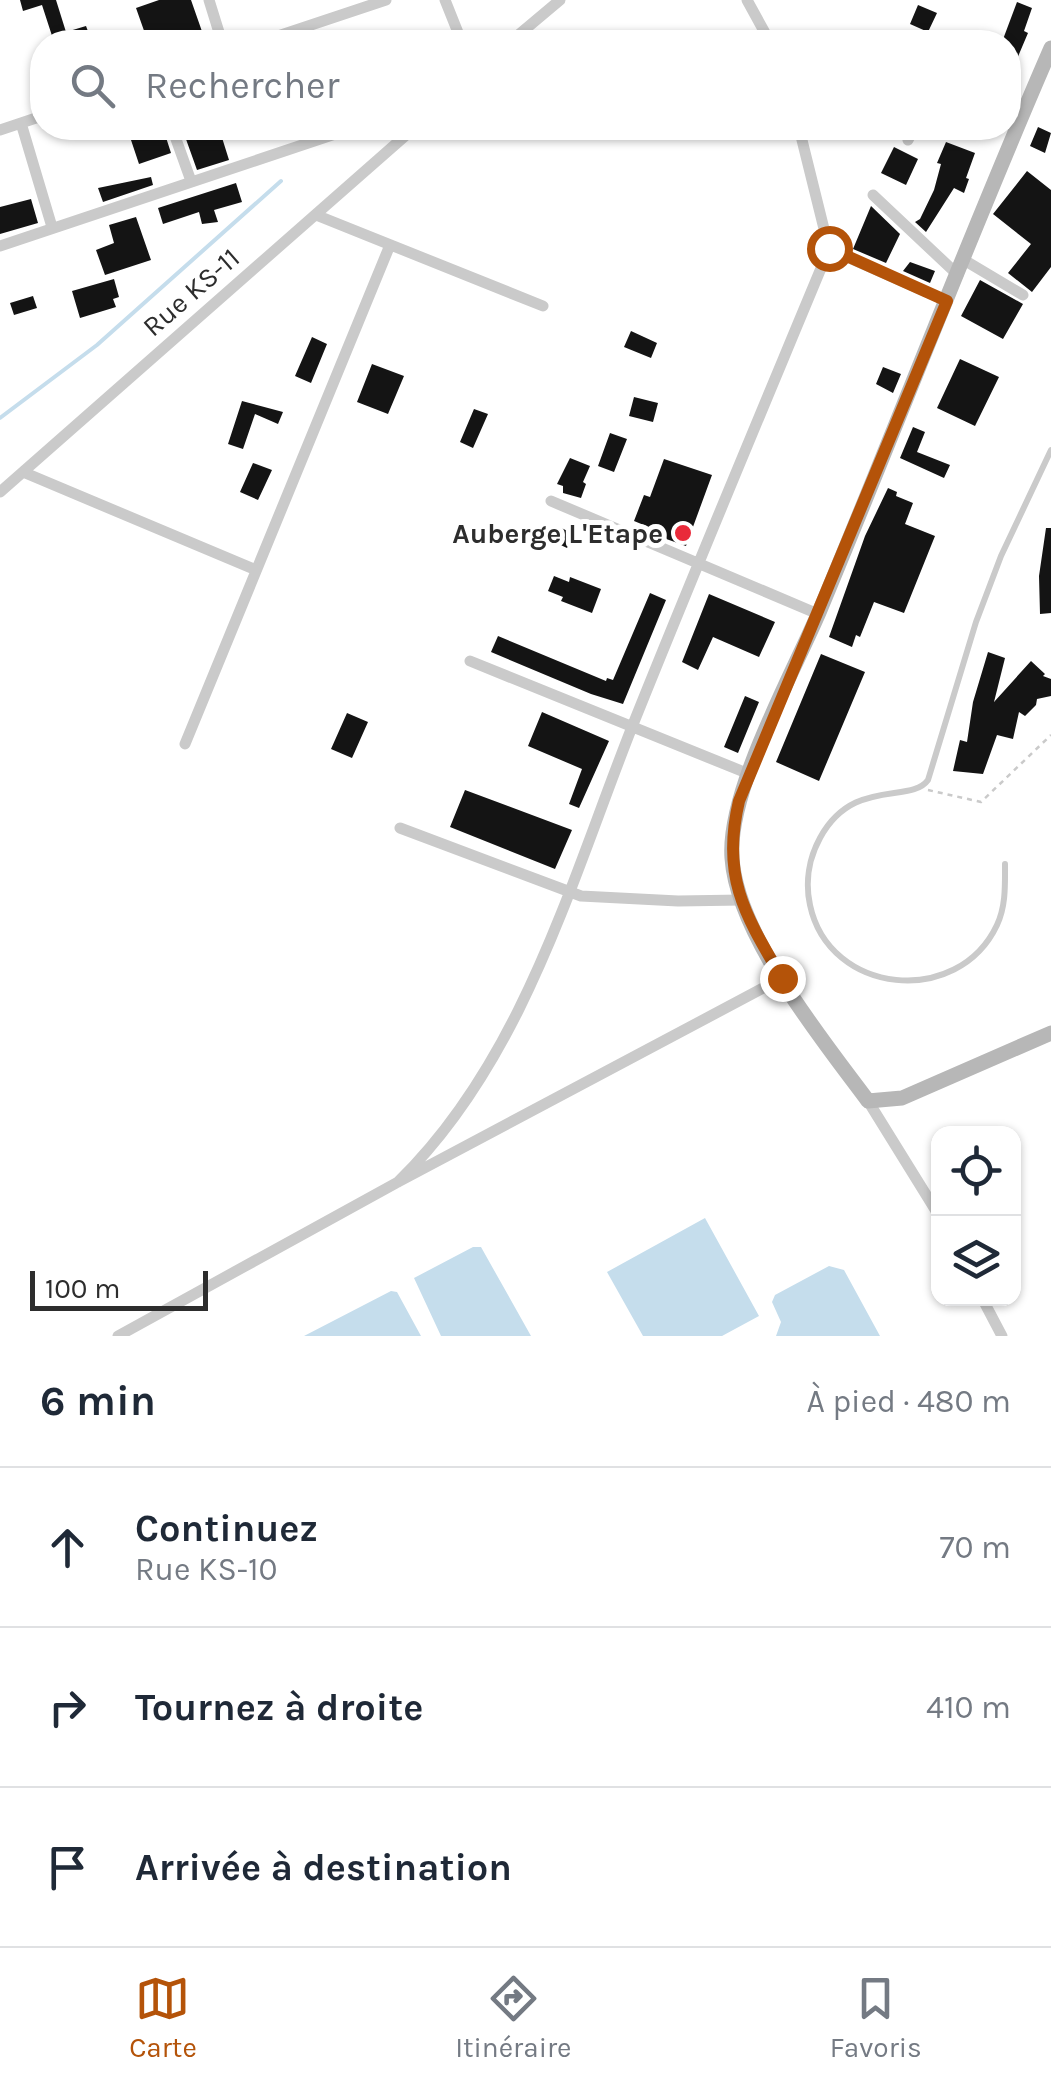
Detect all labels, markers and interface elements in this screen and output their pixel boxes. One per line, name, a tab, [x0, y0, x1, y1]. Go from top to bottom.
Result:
search box	[30, 30, 1021, 140]
icon: search	[65, 58, 120, 113]
text: Rechercher	[145, 63, 339, 108]
route start	[807, 226, 853, 272]
street label: Rue KS-11	[136, 241, 246, 343]
place label: Auberge L'Etape	[452, 517, 663, 550]
marker: Auberge L'Etape	[672, 522, 694, 544]
route end	[760, 956, 806, 1002]
map controls	[931, 1126, 1021, 1306]
button: locate	[931, 1126, 1021, 1216]
button: layers	[931, 1216, 1021, 1306]
scale bar	[30, 1266, 208, 1310]
text: 100 m	[45, 1272, 120, 1305]
text: 6 min	[40, 1376, 156, 1426]
text: À pied · 480 m	[806, 1383, 1011, 1420]
text: Continuez	[135, 1506, 318, 1551]
icon: ahead	[40, 1520, 95, 1575]
text: 70 m	[939, 1529, 1011, 1566]
text: Rue KS-10	[135, 1551, 278, 1588]
icon: right	[40, 1680, 95, 1735]
text: Tournez à droite	[135, 1685, 423, 1730]
text: 410 m	[926, 1689, 1011, 1726]
icon: arrive	[40, 1840, 95, 1895]
text: Arrivée à destination	[135, 1845, 512, 1890]
tab: Carte	[129, 1971, 197, 2064]
tab: Itinéraire	[455, 1971, 572, 2064]
tab: Favoris	[830, 1971, 922, 2064]

